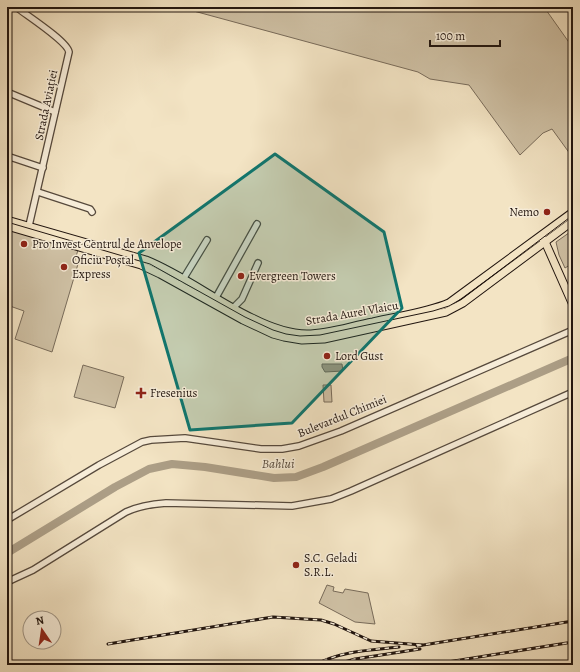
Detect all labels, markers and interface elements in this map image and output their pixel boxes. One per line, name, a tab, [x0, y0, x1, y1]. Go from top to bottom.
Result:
scale bar	[430, 22, 500, 48]
text: 100 m	[436, 28, 465, 44]
street label: Strada Aviației	[31, 68, 61, 142]
place label: Nemo	[509, 204, 539, 220]
marker: Nemo	[542, 207, 552, 217]
place label: Pro Invest Centrul de Anvelope	[32, 236, 182, 252]
marker: Pro Invest Centrul de Anvelope	[19, 239, 29, 249]
place label: Oficiu Poștal Express	[72, 252, 134, 282]
marker: Oficiu Poștal Express	[59, 262, 69, 272]
place label: Evergreen Towers	[249, 268, 336, 284]
marker: Evergreen Towers	[236, 271, 246, 281]
street label: Strada Aurel Vlaicu	[304, 297, 400, 329]
place label: Lord Gust	[335, 348, 383, 364]
marker: Lord Gust	[322, 351, 332, 361]
place label: Fresenius	[150, 385, 197, 401]
marker: Fresenius	[135, 387, 147, 399]
street label: Bulevardul Chimiei	[295, 391, 389, 441]
water label: Bahlui	[262, 455, 295, 472]
place label: S.C. Geladi S.R.L.	[304, 550, 358, 580]
marker: S.C. Geladi S.R.L.	[291, 560, 301, 570]
north arrow	[22, 610, 62, 650]
text: N	[34, 613, 45, 629]

